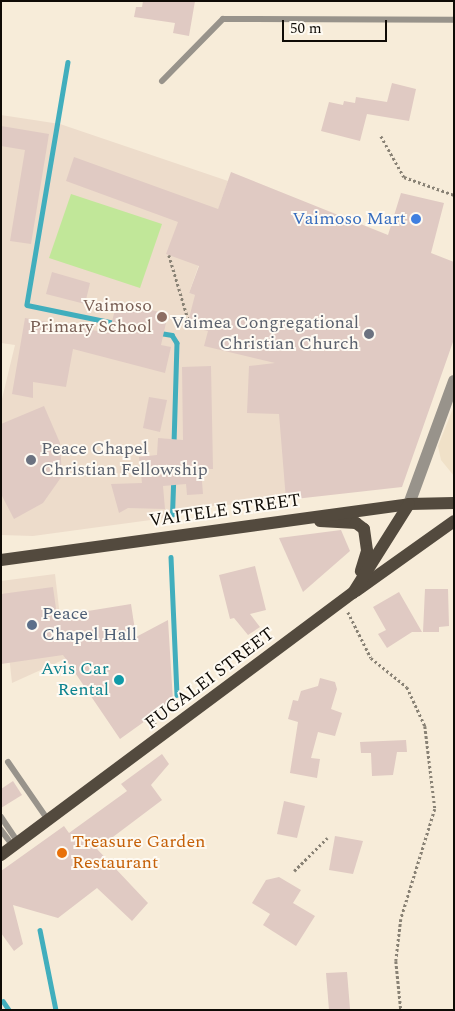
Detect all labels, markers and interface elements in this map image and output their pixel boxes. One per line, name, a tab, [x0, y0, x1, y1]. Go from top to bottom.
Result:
scale bar	[285, 10, 390, 42]
text: 50 m	[290, 17, 322, 40]
place label: Vaimoso Mart	[292, 208, 406, 230]
marker: Vaimoso Mart	[410, 213, 422, 225]
place label: Vaimoso Primary School	[30, 296, 152, 338]
marker: Vaimoso Primary School	[156, 311, 168, 323]
place label: Vaimea Congregational Christian Church	[171, 313, 359, 356]
marker: Vaimea Congregational Christian Church	[363, 328, 375, 340]
place label: Peace Chapel Christian Fellowship	[41, 439, 208, 482]
marker: Peace Chapel Christian Fellowship	[25, 454, 37, 466]
street label: VAITELE STREET	[148, 490, 302, 532]
place label: Peace Chapel Hall	[42, 604, 137, 646]
marker: Peace Chapel Hall	[26, 619, 38, 631]
street label: FUGALEI STREET	[141, 623, 279, 735]
place label: Avis Car Rental	[41, 659, 109, 702]
marker: Avis Car Rental	[113, 674, 125, 686]
place label: Treasure Garden Restaurant	[72, 832, 206, 874]
marker: Treasure Garden Restaurant	[56, 847, 68, 859]

